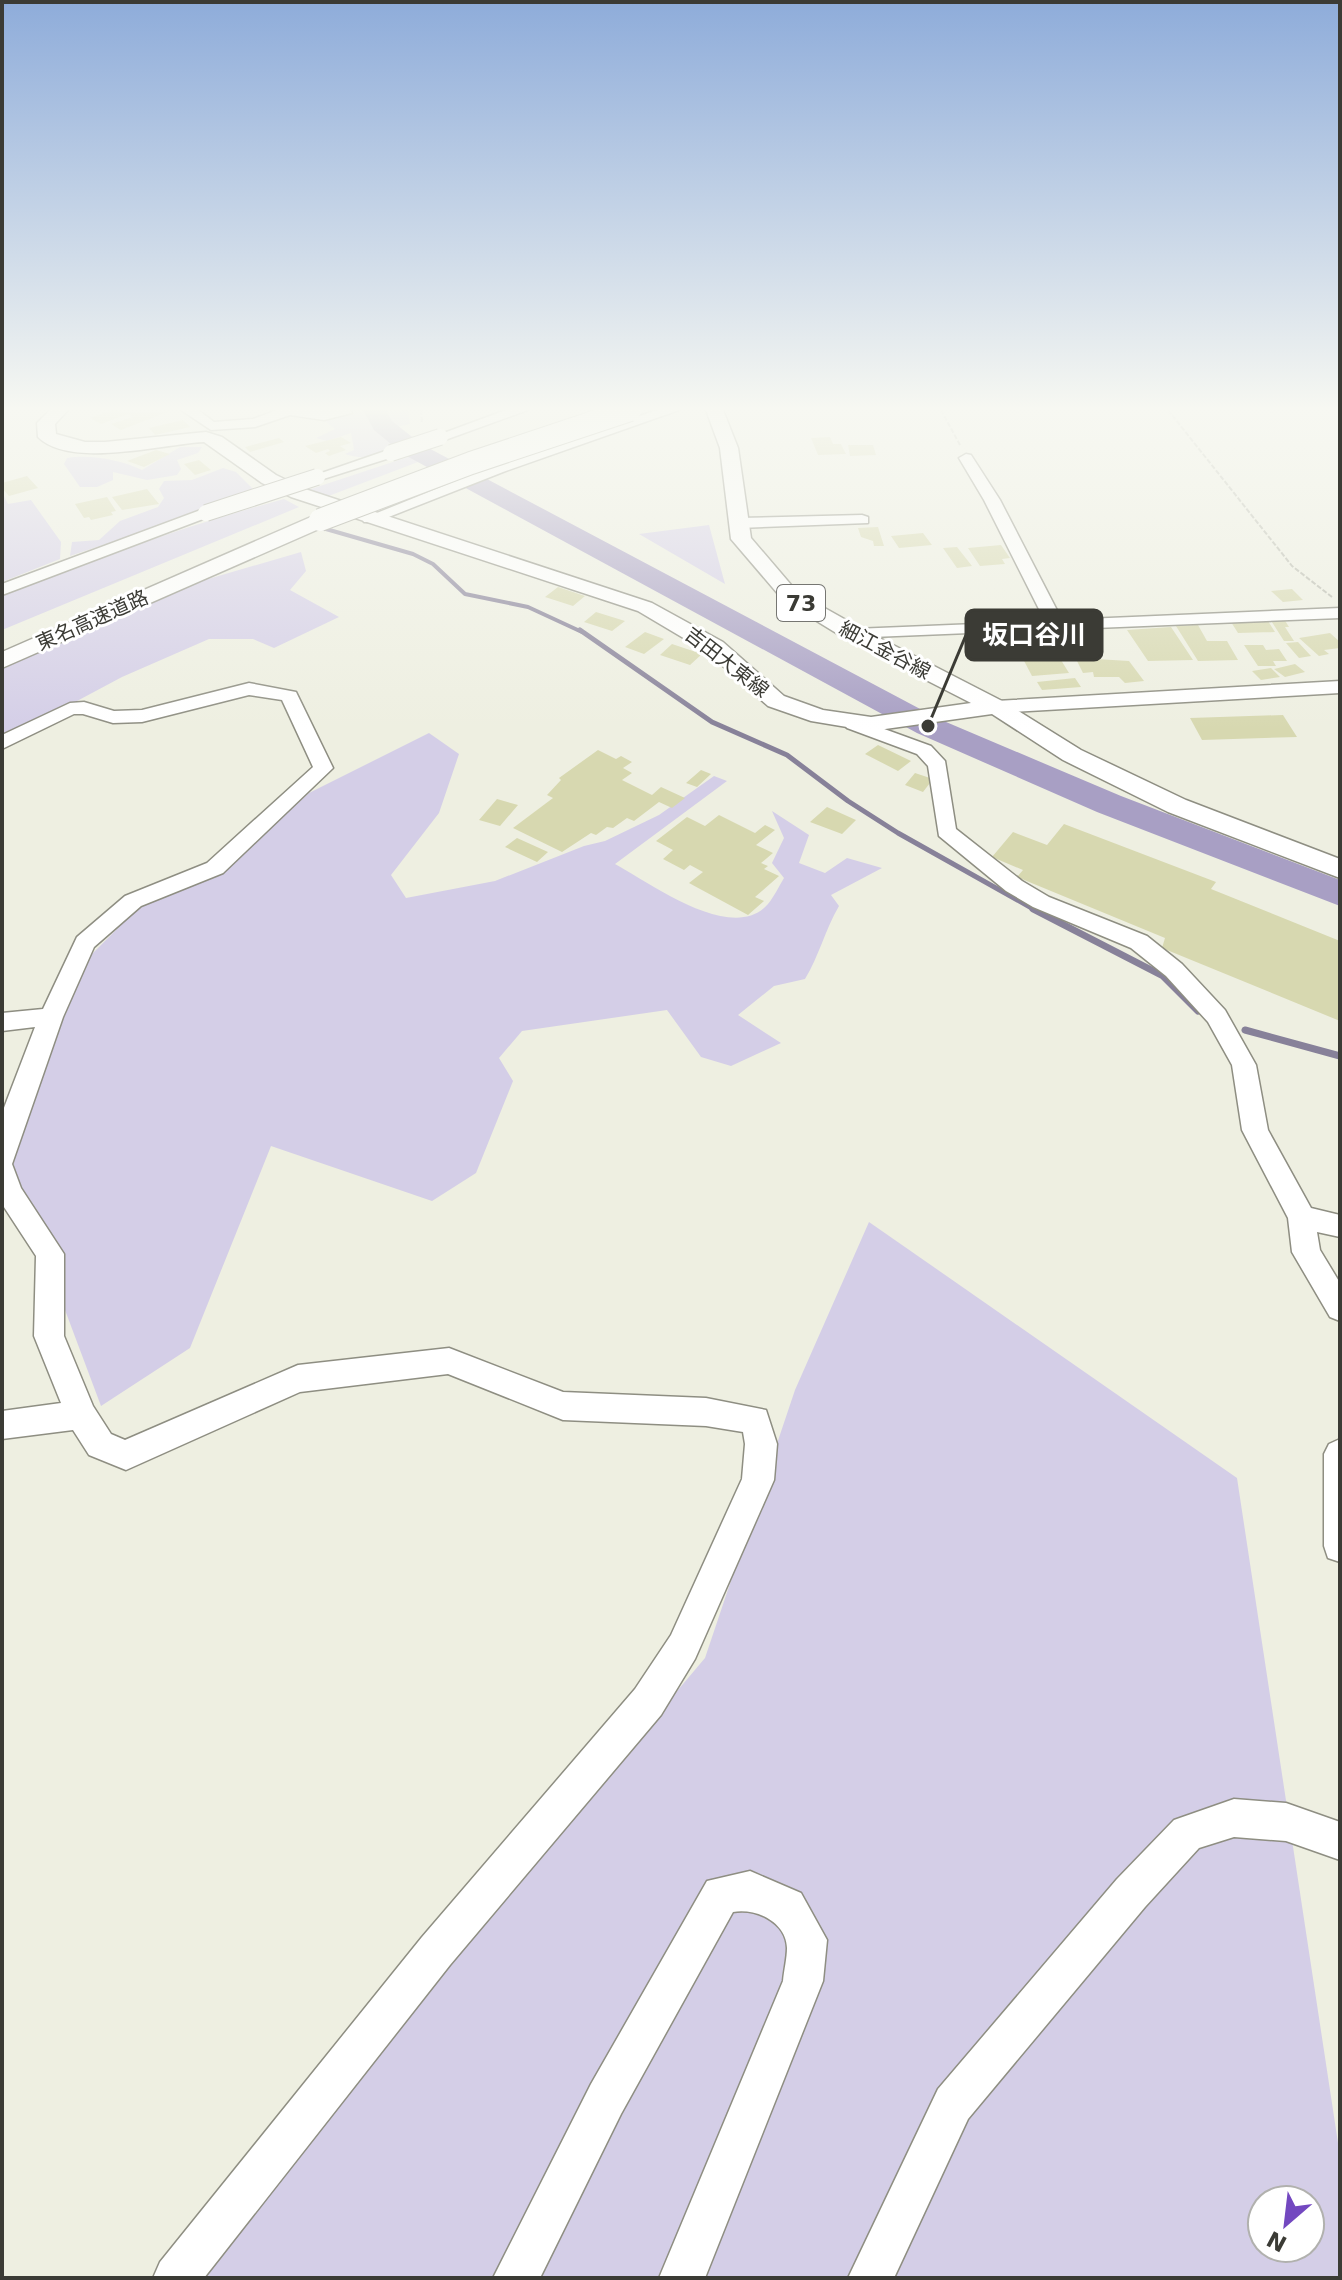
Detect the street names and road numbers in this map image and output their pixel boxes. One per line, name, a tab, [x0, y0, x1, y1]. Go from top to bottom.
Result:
street label: 東名高速道路	[32, 585, 152, 655]
road number: 73	[777, 585, 825, 621]
street label: 細江金谷線	[835, 616, 935, 684]
street label: 吉田大東線	[680, 622, 774, 702]

